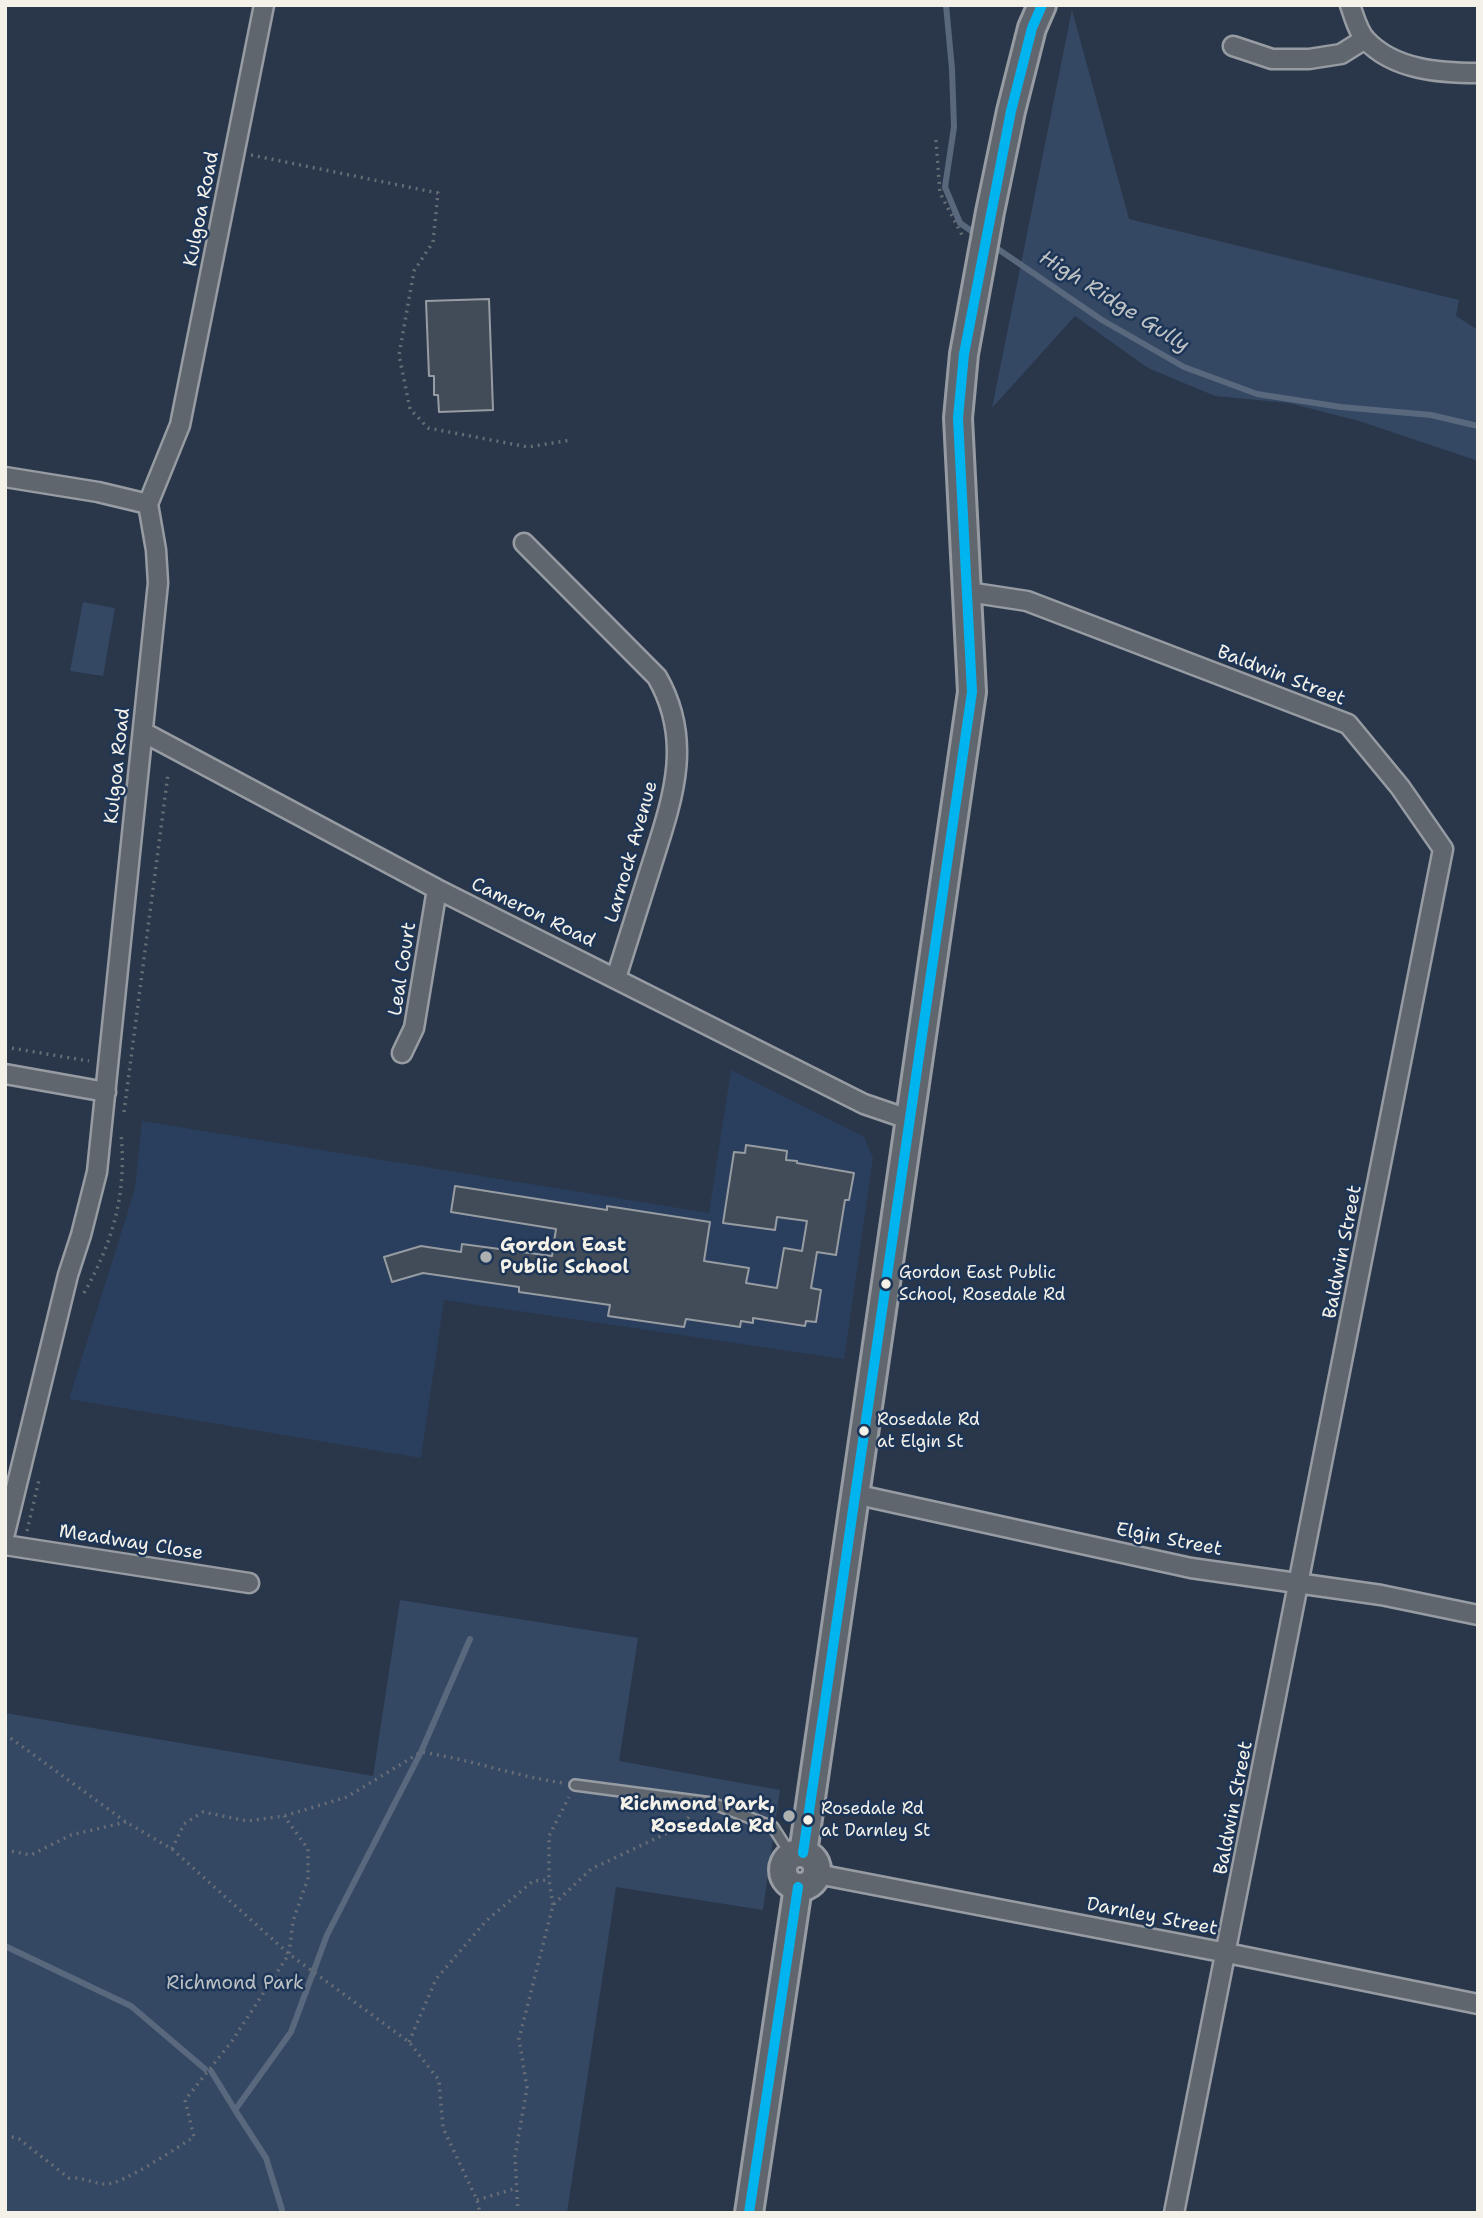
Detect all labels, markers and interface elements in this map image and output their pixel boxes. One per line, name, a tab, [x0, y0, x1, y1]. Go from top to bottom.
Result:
street label: Kulgoa Road	[180, 150, 224, 268]
water label: High Ridge Gully	[1034, 246, 1194, 358]
street label: Baldwin Street	[1214, 641, 1348, 711]
street label: Kulgoa Road	[101, 707, 135, 825]
street label: Larnock Avenue	[601, 778, 663, 926]
street label: Cameron Road	[467, 873, 599, 953]
street label: Leal Court	[384, 920, 422, 1018]
street label: Baldwin Street	[1319, 1183, 1367, 1321]
place label: Gordon East Public School	[500, 1235, 629, 1279]
marker: Gordon East Public School	[478, 1249, 494, 1265]
place label: Gordon East Public School, Rosedale Rd	[899, 1264, 1065, 1304]
marker: Gordon East Public School, Rosedale Rd	[879, 1277, 893, 1291]
place label: Rosedale Rd at Elgin St	[877, 1411, 980, 1451]
marker: Rosedale Rd at Elgin St	[857, 1424, 871, 1438]
street label: Elgin Street	[1114, 1519, 1224, 1561]
street label: Meadway Close	[57, 1520, 205, 1566]
street label: Baldwin Street	[1210, 1739, 1258, 1877]
place label: Richmond Park, Rosedale Rd	[620, 1794, 775, 1838]
place label: Rosedale Rd at Darnley St	[821, 1800, 930, 1840]
marker: Richmond Park, Rosedale Rd	[781, 1808, 797, 1824]
marker: Rosedale Rd at Darnley St	[801, 1813, 815, 1827]
street label: Darnley Street	[1085, 1893, 1219, 1941]
park label: Richmond Park	[166, 1973, 304, 1995]

